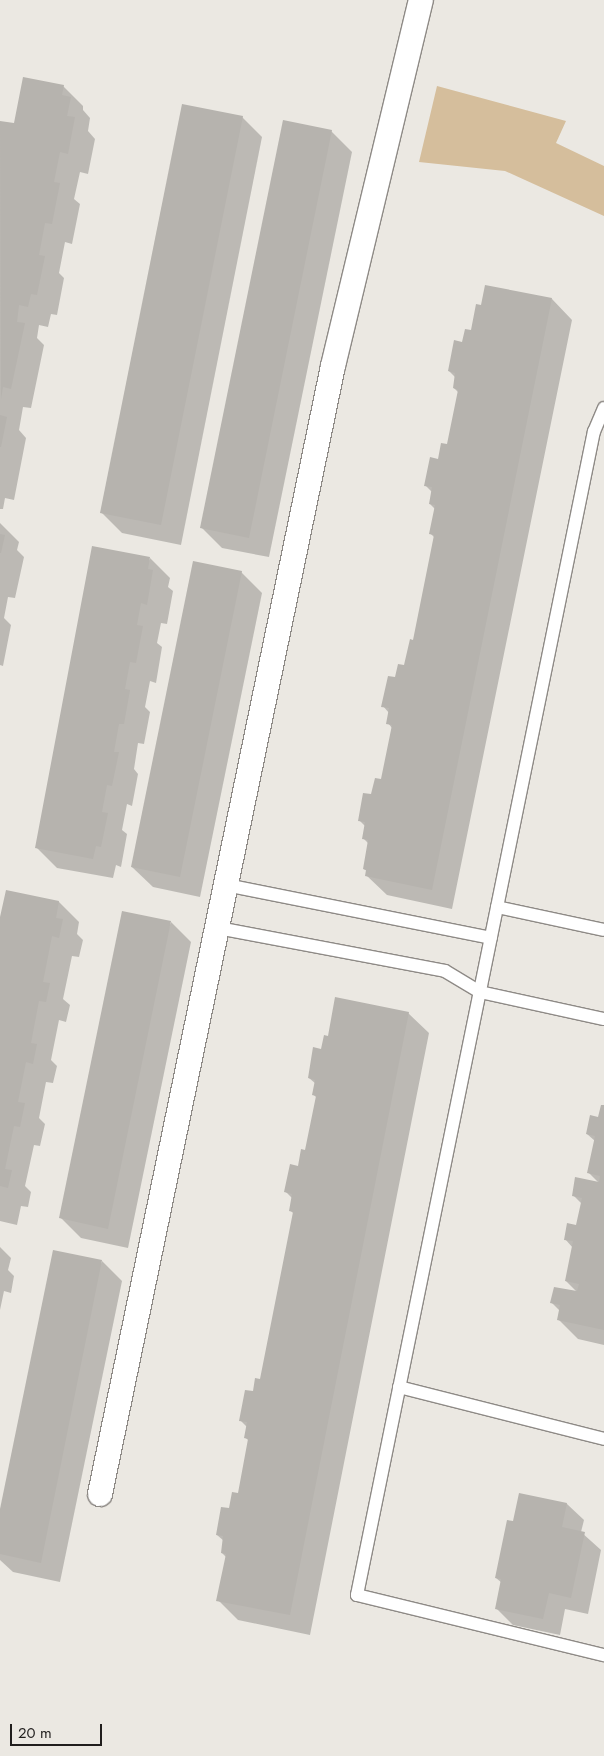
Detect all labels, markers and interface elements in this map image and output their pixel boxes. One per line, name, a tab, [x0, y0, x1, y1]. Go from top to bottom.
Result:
scale bar	[12, 1714, 105, 1746]
text: 20 m	[18, 1722, 52, 1744]

